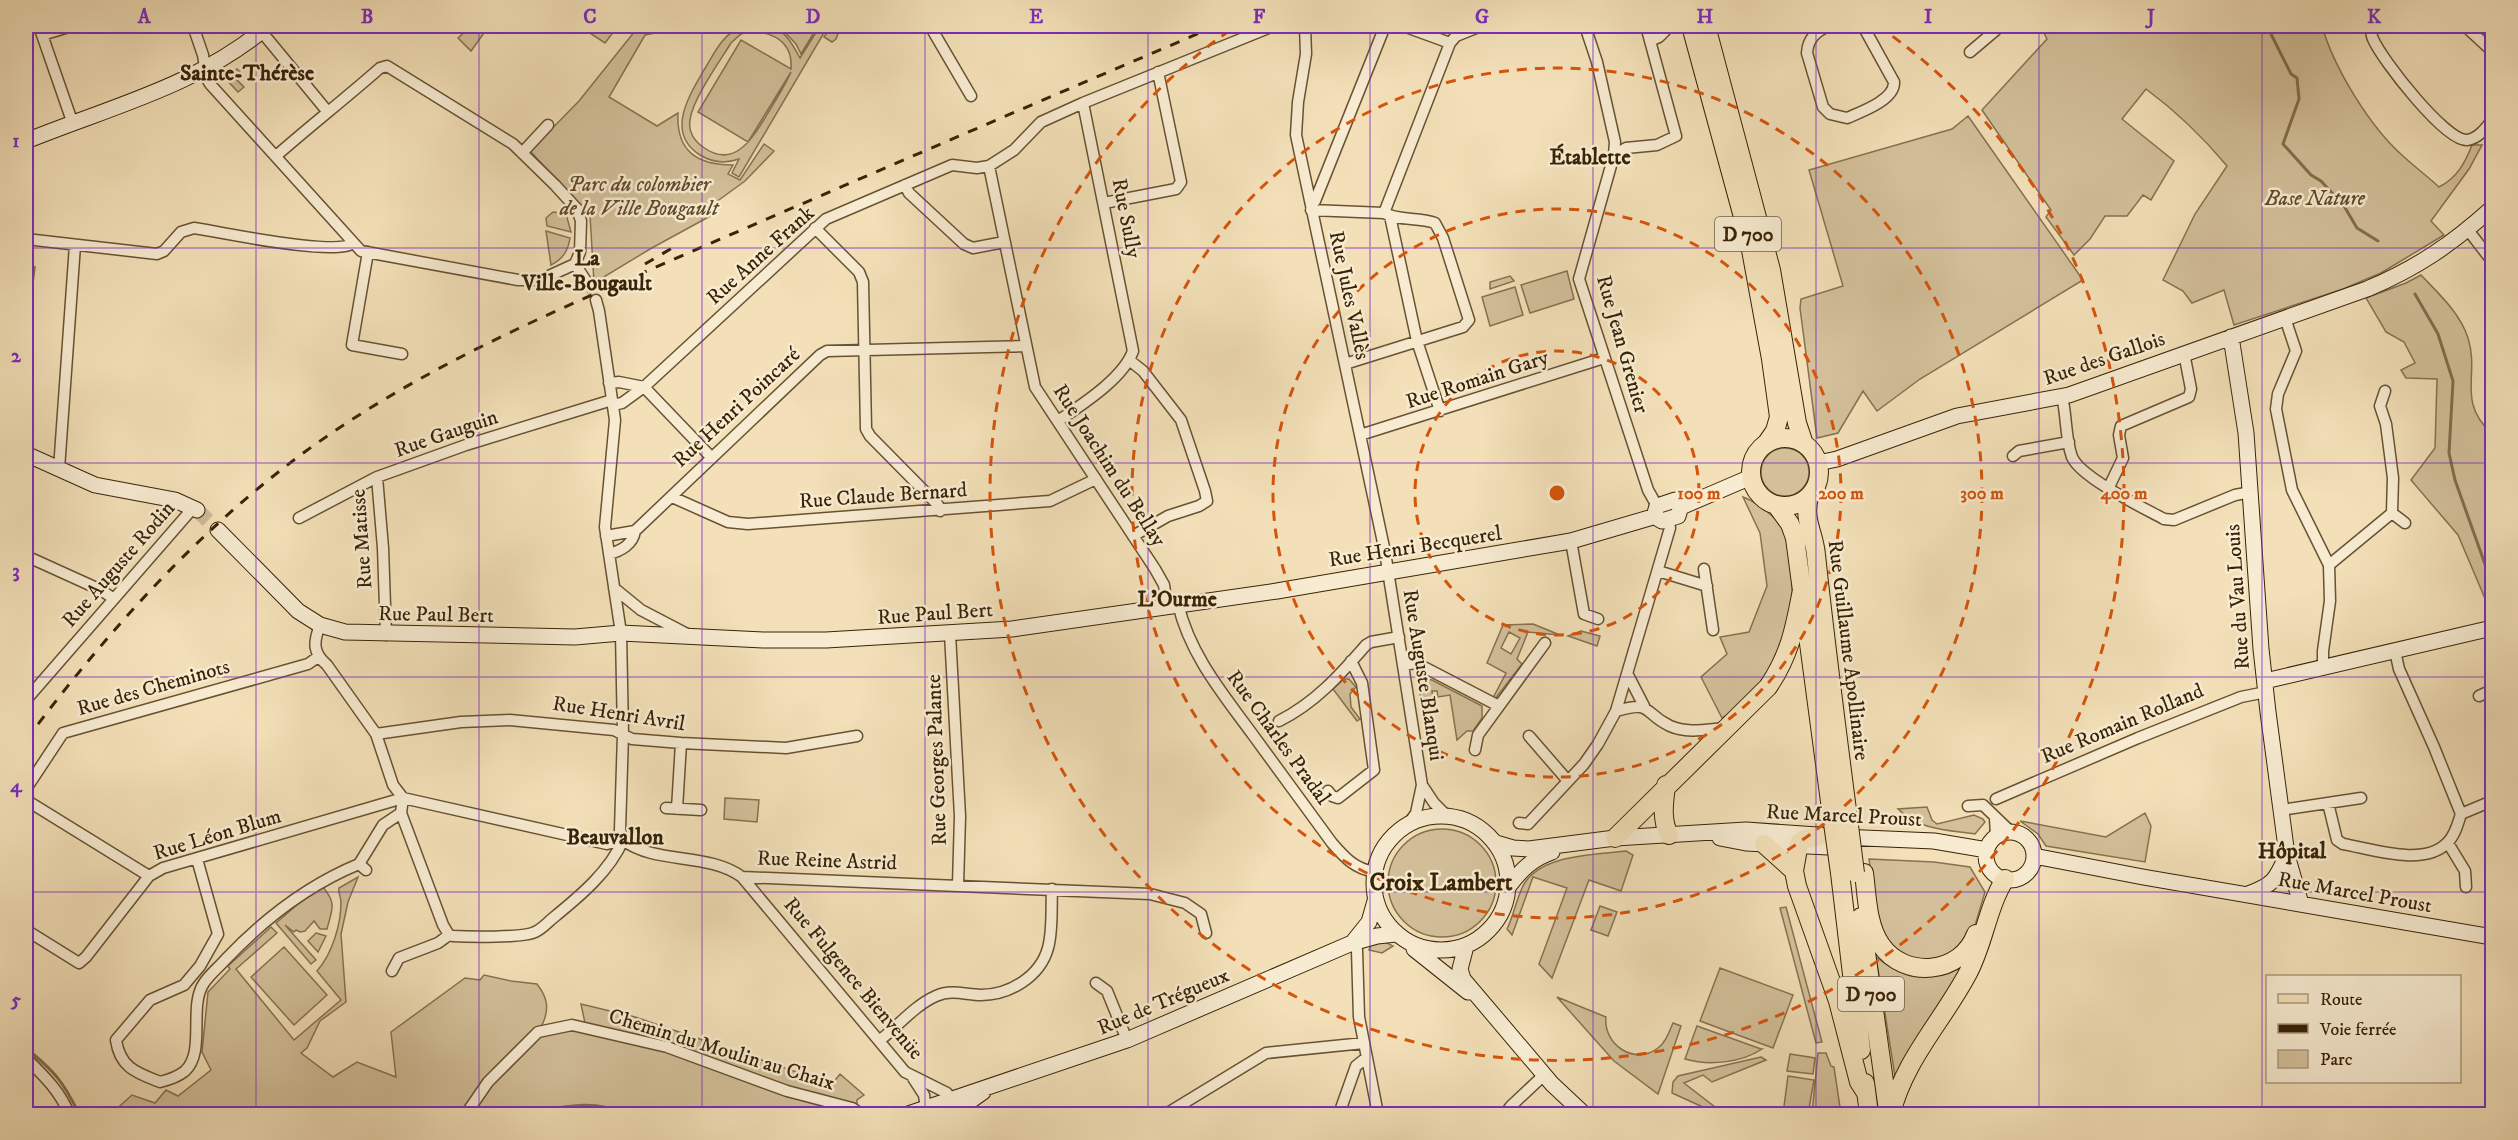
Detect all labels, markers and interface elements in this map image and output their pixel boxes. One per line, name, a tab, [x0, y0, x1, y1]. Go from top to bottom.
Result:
text: A	[137, 5, 152, 30]
text: B	[361, 5, 373, 30]
text: C	[583, 5, 597, 30]
text: D	[806, 5, 821, 30]
text: E	[1029, 5, 1043, 30]
text: F	[1253, 5, 1266, 30]
text: G	[1475, 5, 1489, 30]
text: H	[1697, 5, 1714, 30]
text: I	[1924, 5, 1932, 30]
text: J	[2145, 5, 2155, 30]
text: K	[2367, 5, 2382, 30]
district label: Sainte-Thérèse	[180, 60, 314, 87]
text: 1	[12, 129, 20, 154]
district label: Établette	[1549, 143, 1631, 171]
park label: Parc du colombier de la Ville Bougault	[559, 172, 720, 222]
street label: Rue Sully	[1106, 176, 1147, 261]
park label: Base Nature	[2264, 186, 2366, 212]
street label: Rue Anne Frank	[702, 200, 820, 311]
road number: D 700	[1715, 217, 1781, 251]
street label: Rue Jules Vallès	[1323, 228, 1375, 362]
district label: La Ville-Bougault	[521, 245, 652, 297]
street label: Rue Jean Grenier	[1590, 272, 1654, 417]
street label: Rue des Gallois	[2040, 326, 2168, 392]
street label: Rue Henri Poincaré	[668, 342, 806, 473]
text: 2	[11, 344, 22, 369]
street label: Rue Romain Gary	[1403, 344, 1553, 415]
street label: Rue Joachim du Bellay	[1047, 379, 1172, 553]
street label: Rue Gauguin	[391, 404, 502, 464]
street label: Rue Claude Bernard	[798, 477, 968, 515]
centre of rings	[1547, 483, 1567, 503]
text: 100 m	[1677, 483, 1721, 505]
text: 200 m	[1818, 483, 1864, 505]
text: 300 m	[1960, 483, 2004, 505]
text: 400 m	[2099, 483, 2148, 505]
street label: Rue Matisse	[346, 488, 378, 590]
street label: Rue Auguste Rodin	[57, 496, 181, 633]
street label: Rue Henri Becquerel	[1327, 520, 1504, 574]
street label: Rue du Vau Louis	[2220, 523, 2256, 671]
street label: Rue Guillaume Apollinaire	[1822, 538, 1874, 762]
text: 3	[12, 559, 20, 584]
district label: L'Ourme	[1137, 586, 1217, 613]
street label: Rue Auguste Blanqui	[1397, 588, 1449, 763]
street label: Rue Paul Bert	[876, 597, 994, 631]
street label: Rue Paul Bert	[378, 601, 494, 629]
street label: Rue des Cheminots	[74, 654, 233, 722]
street label: Rue Charles Pradal	[1221, 665, 1336, 811]
street label: Rue Georges Palante	[921, 673, 953, 846]
street label: Rue Romain Rolland	[2037, 678, 2208, 770]
street label: Rue Henri Avril	[551, 691, 688, 737]
text: 4	[10, 774, 23, 799]
street label: Rue Marcel Proust	[1765, 799, 1923, 833]
street label: Rue Léon Blum	[150, 803, 284, 867]
district label: Beauvallon	[566, 824, 664, 851]
district label: Hôpital	[2258, 838, 2327, 865]
street label: Rue Reine Astrid	[756, 846, 898, 876]
street label: Rue Marcel Proust	[2276, 867, 2434, 919]
district label: Croix Lambert	[1370, 868, 1513, 898]
street label: Rue Fulgence Bienvenüe	[778, 892, 929, 1065]
street label: Rue de Trégueux	[1094, 962, 1233, 1041]
legend	[2266, 975, 2461, 1083]
road number: D 700	[1838, 977, 1904, 1011]
text: 5	[10, 988, 21, 1013]
text: Route	[2320, 989, 2363, 1011]
street label: Chemin du Moulin au Chaix	[606, 1003, 838, 1097]
text: Voie ferrée	[2319, 1019, 2397, 1041]
text: Parc	[2320, 1049, 2353, 1071]

